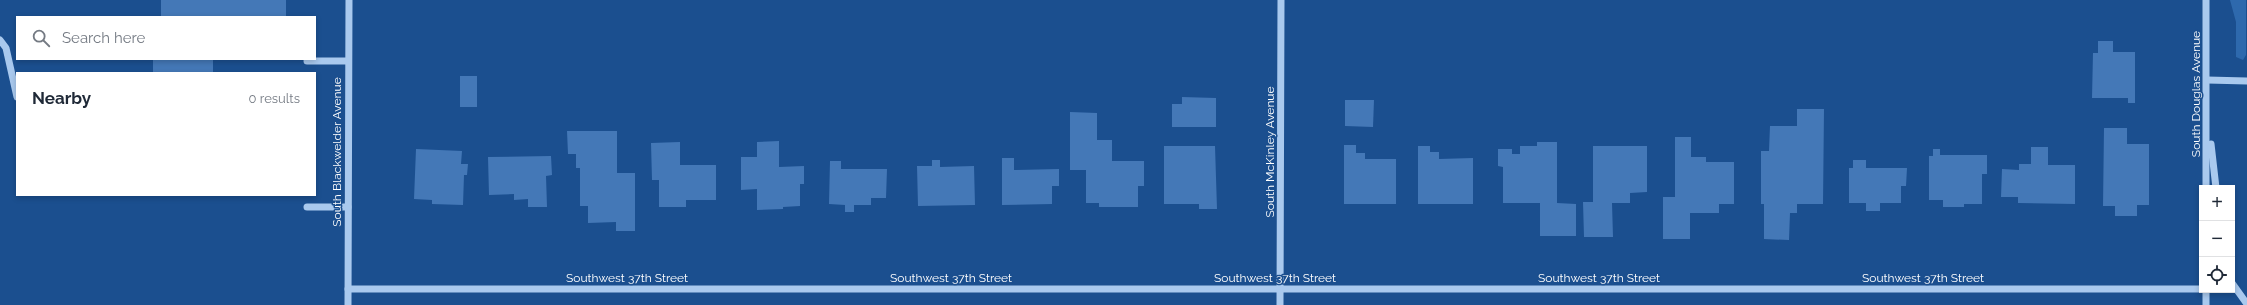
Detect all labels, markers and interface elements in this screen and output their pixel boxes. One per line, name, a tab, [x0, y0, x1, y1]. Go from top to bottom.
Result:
search box	[16, 16, 316, 60]
icon: search	[30, 27, 52, 49]
text: Search here	[62, 29, 145, 47]
street label: South Douglas Avenue	[2189, 31, 2203, 157]
street label: South Blackwelder Avenue	[330, 77, 344, 227]
street label: South McKinley Avenue	[1263, 86, 1277, 218]
text: Nearby	[32, 88, 91, 108]
text: 0 results	[249, 91, 300, 106]
map controls	[2199, 185, 2235, 293]
button: +	[2199, 185, 2235, 221]
button: −	[2199, 221, 2235, 257]
button: locate	[2199, 257, 2235, 293]
street label: Southwest 37th Street	[566, 271, 688, 285]
street label: Southwest 37th Street	[890, 271, 1012, 285]
street label: Southwest 37th Street	[1214, 271, 1336, 285]
street label: Southwest 37th Street	[1538, 271, 1660, 285]
street label: Southwest 37th Street	[1862, 271, 1984, 285]

